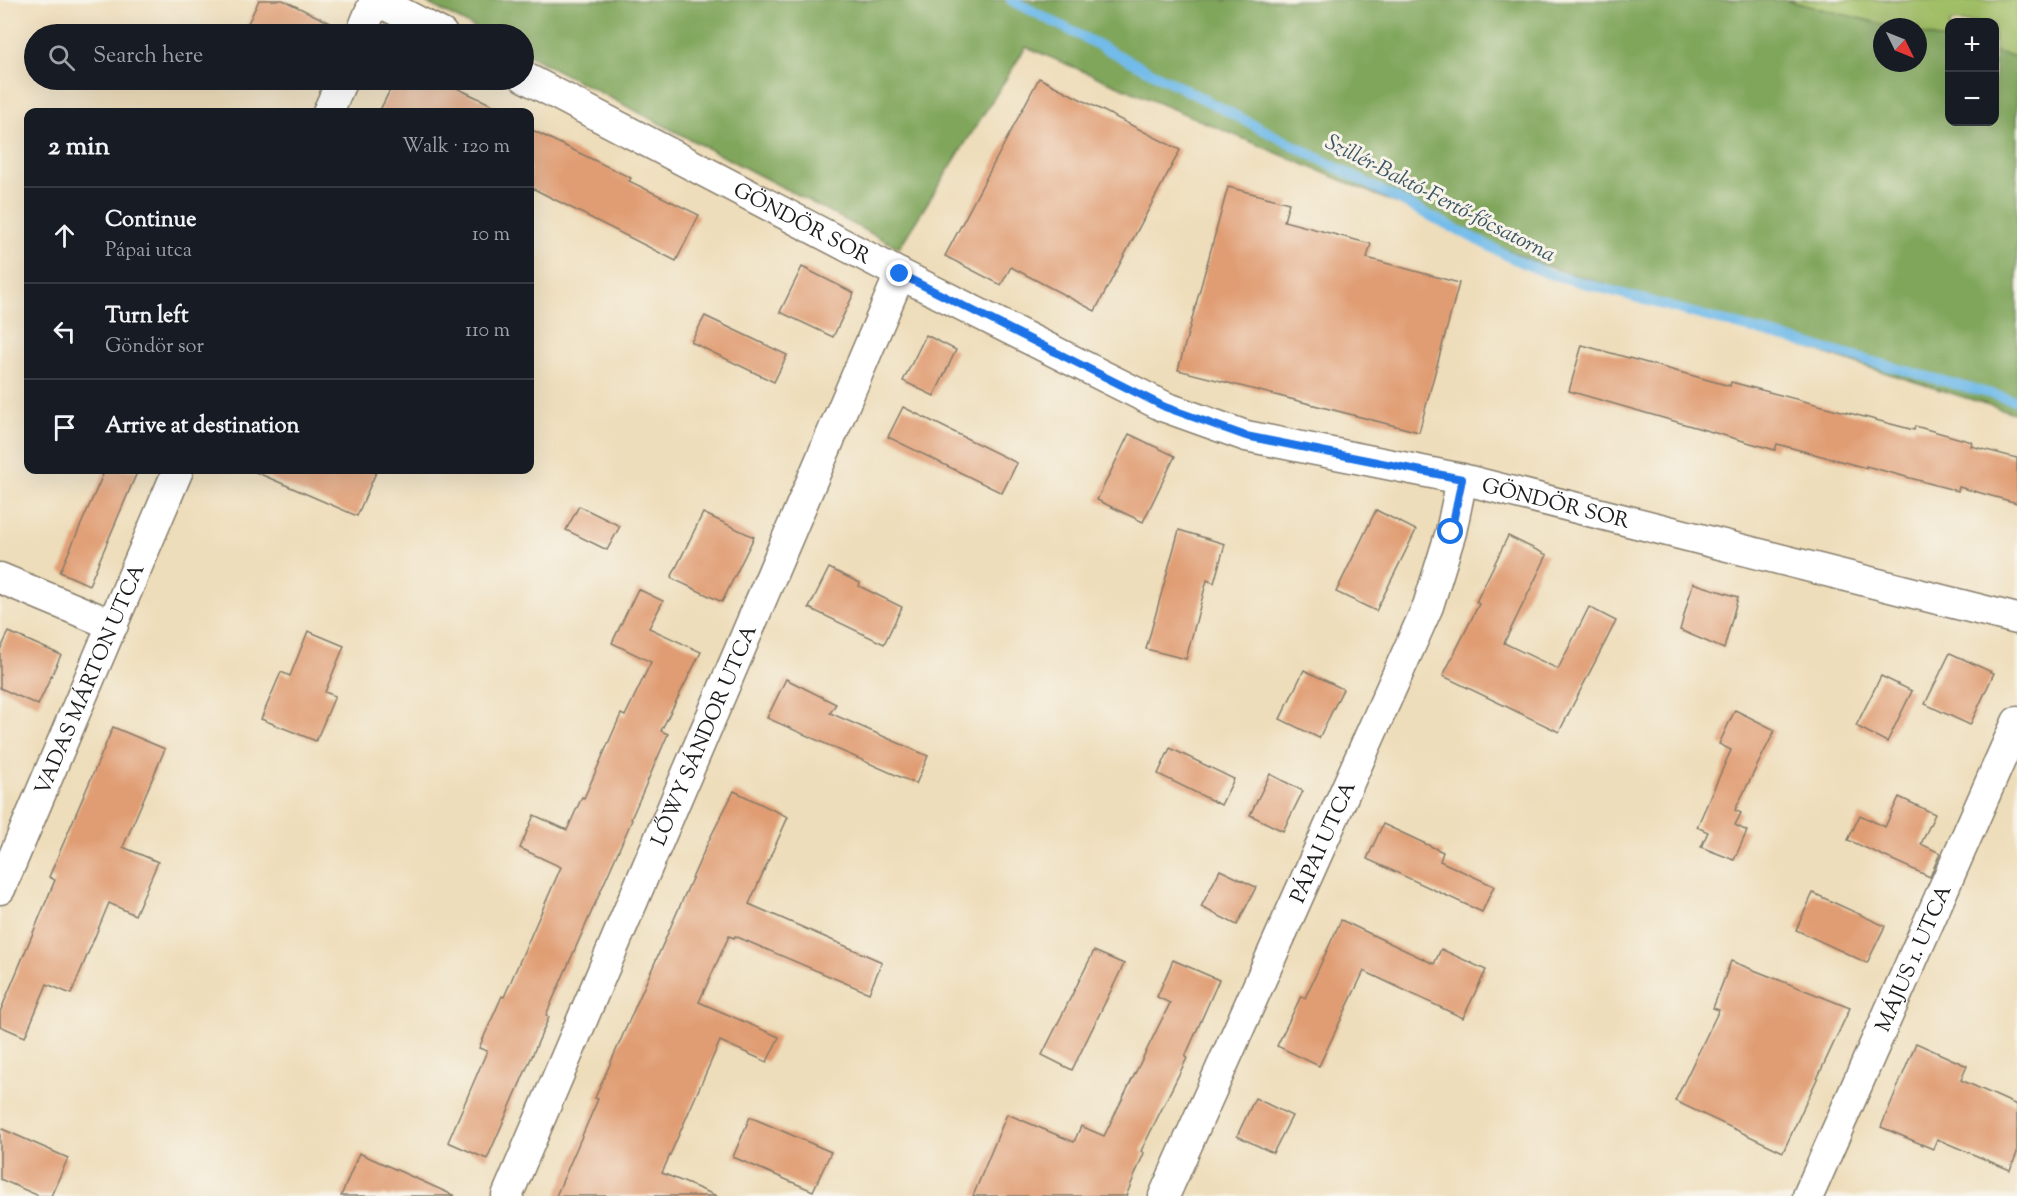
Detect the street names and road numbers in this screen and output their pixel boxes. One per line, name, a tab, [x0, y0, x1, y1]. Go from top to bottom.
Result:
street label: GÖNDÖR SOR	[727, 176, 875, 273]
street label: GÖNDÖR SOR	[1478, 472, 1632, 538]
street label: VADAS MÁRTON UTCA	[29, 560, 153, 800]
street label: LŐWY SÁNDOR UTCA	[645, 621, 766, 851]
street label: PÁPAI UTCA	[1284, 777, 1365, 908]
street label: MÁJUS 1. UTCA	[1869, 880, 1960, 1037]

